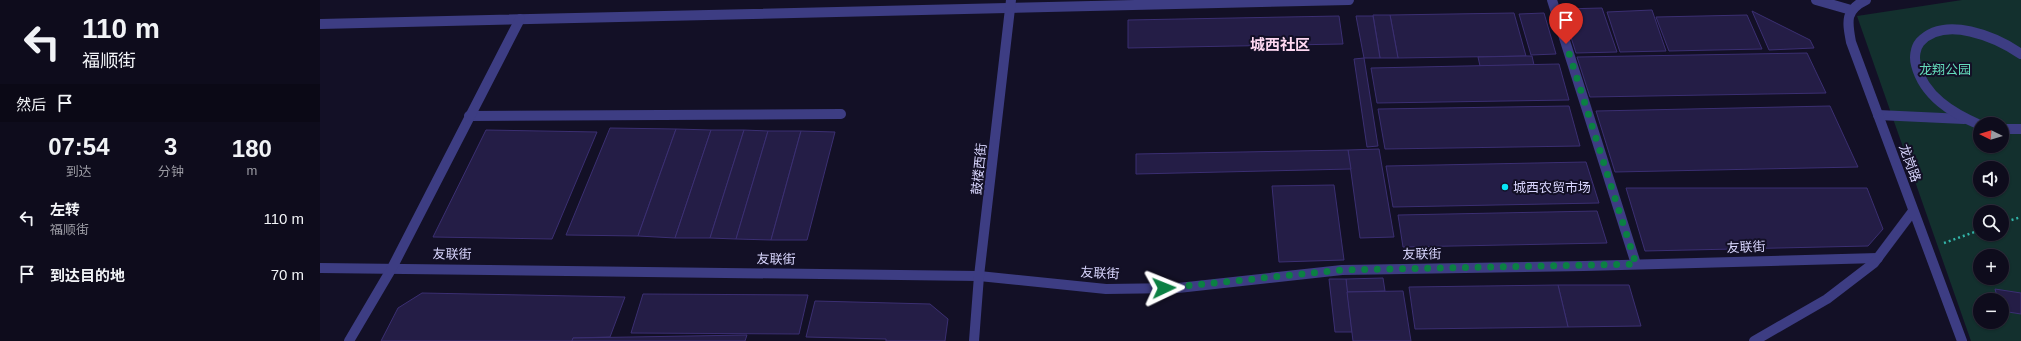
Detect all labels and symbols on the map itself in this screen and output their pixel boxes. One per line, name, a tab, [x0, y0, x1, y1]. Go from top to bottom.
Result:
pin	[1549, 3, 1583, 44]
district label: 城西社区	[1250, 36, 1310, 53]
park label: 龙翔公园	[1919, 62, 1971, 77]
north arrow	[1973, 117, 2009, 153]
street label: 鼓楼西街	[969, 142, 989, 196]
street label: 龙岗路	[1896, 142, 1924, 184]
place label: 城西农贸市场	[1513, 180, 1591, 195]
marker: 城西农贸市场	[1500, 182, 1510, 192]
street label: 友联街	[1726, 239, 1766, 255]
street label: 友联街	[432, 246, 472, 262]
street label: 友联街	[1402, 246, 1442, 262]
street label: 友联街	[756, 251, 796, 267]
street label: 友联街	[1080, 264, 1120, 282]
position arrow	[1143, 267, 1185, 309]

